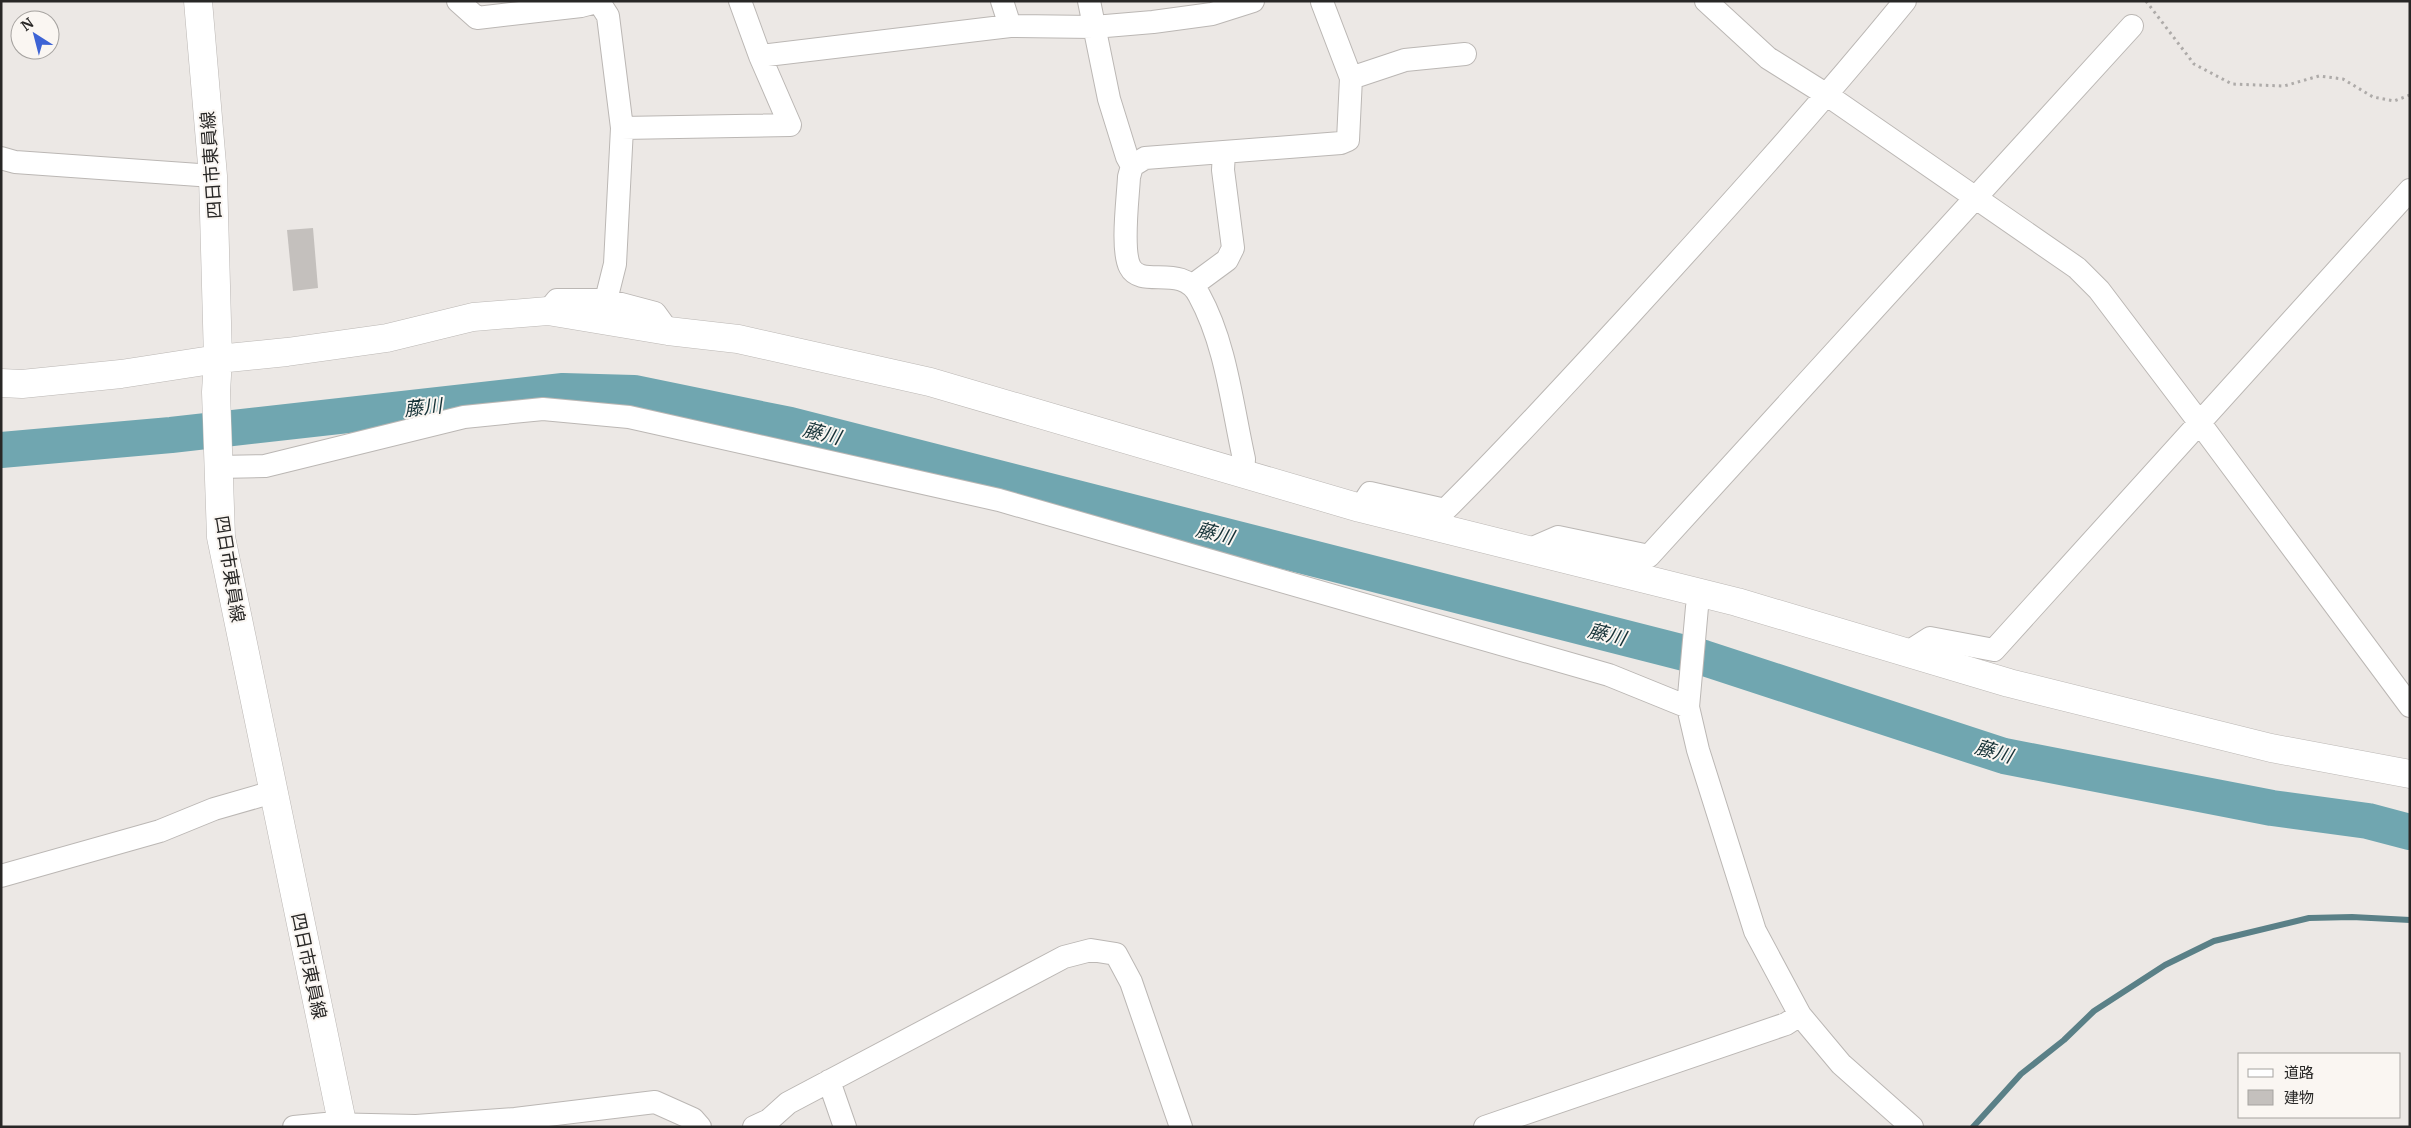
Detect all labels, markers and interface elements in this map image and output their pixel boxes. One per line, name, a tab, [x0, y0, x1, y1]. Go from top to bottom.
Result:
north arrow	[10, 10, 60, 60]
text: N	[18, 14, 37, 35]
street label: 四日市東員線	[196, 110, 226, 220]
water label: 藤川	[403, 393, 445, 421]
water label: 藤川	[801, 417, 845, 450]
street label: 四日市東員線	[210, 514, 250, 624]
water label: 藤川	[1194, 517, 1238, 550]
water label: 藤川	[1586, 618, 1630, 651]
water label: 藤川	[1972, 734, 2017, 768]
street label: 四日市東員線	[287, 911, 331, 1021]
legend	[2238, 1053, 2401, 1118]
text: 道路	[2284, 1063, 2314, 1082]
text: 建物	[2284, 1088, 2314, 1107]

